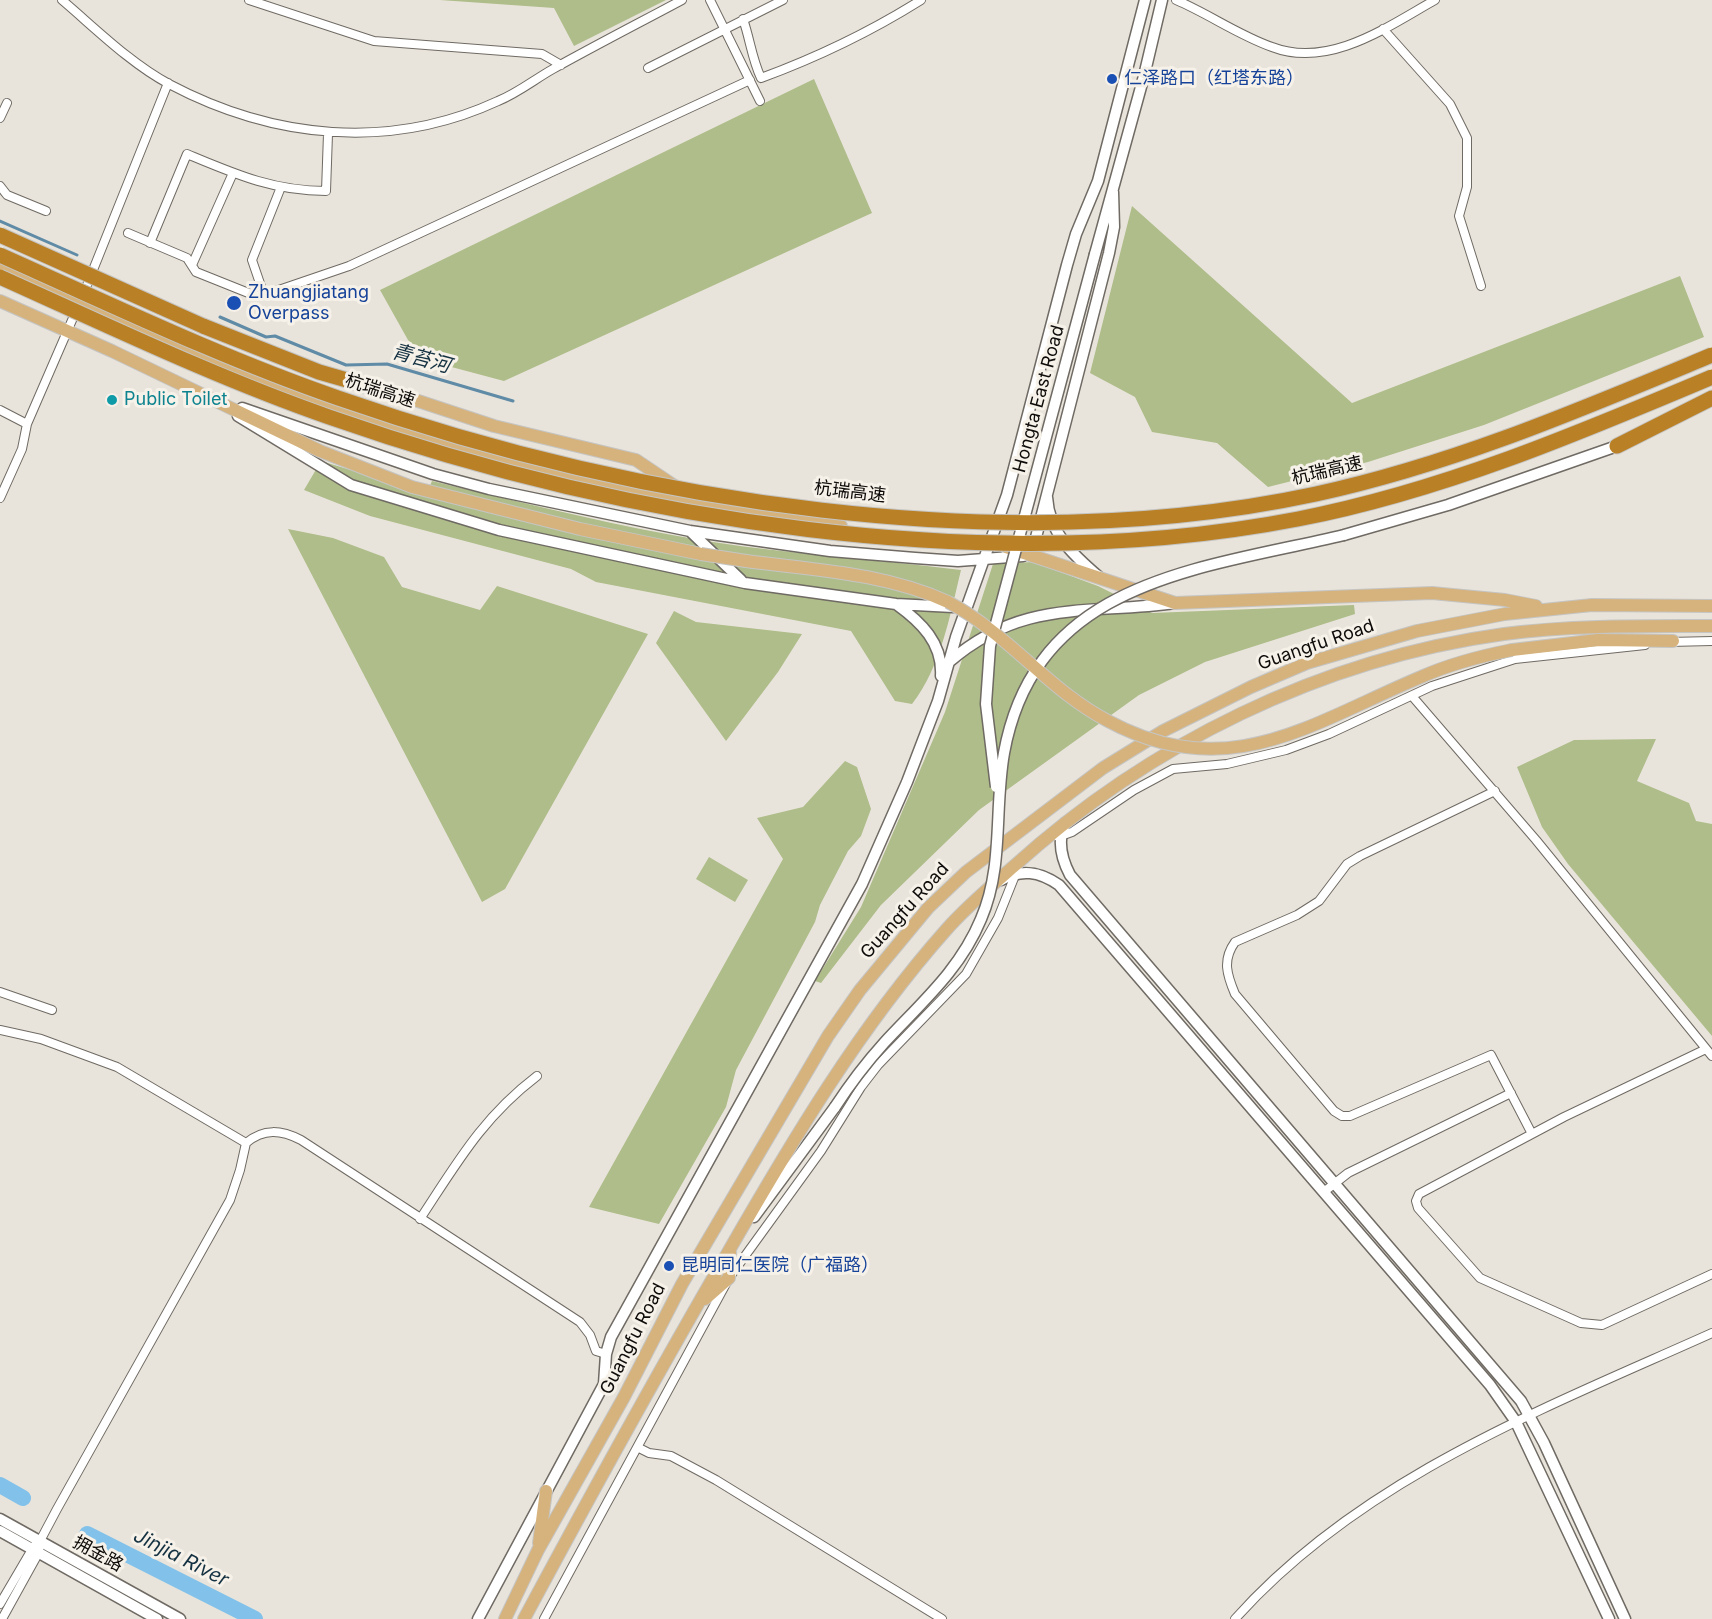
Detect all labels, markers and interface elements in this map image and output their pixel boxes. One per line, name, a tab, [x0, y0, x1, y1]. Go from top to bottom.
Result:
place label: 仁泽路口（红塔东路）	[1124, 68, 1304, 90]
marker: 仁泽路口（红塔东路）	[1105, 72, 1119, 86]
place label: Zhuangjiatang Overpass	[248, 282, 369, 324]
marker: Zhuangjiatang Overpass	[225, 294, 243, 312]
street label: Hongta East Road	[1009, 323, 1069, 475]
water label: 青苔河	[389, 340, 453, 378]
street label: 杭瑞高速	[342, 370, 418, 412]
place label: Public Toilet	[124, 389, 227, 411]
marker: Public Toilet	[105, 393, 119, 407]
street label: 杭瑞高速	[1289, 452, 1365, 490]
street label: 杭瑞高速	[813, 477, 887, 507]
street label: Guangfu Road	[1255, 615, 1377, 675]
street label: Guangfu Road	[856, 859, 954, 963]
place label: 昆明同仁医院（广福路）	[681, 1255, 879, 1277]
marker: 昆明同仁医院（广福路）	[662, 1259, 676, 1273]
street label: Guangfu Road	[596, 1280, 670, 1398]
water label: Jinjia River	[130, 1524, 232, 1592]
street label: 拥金路	[69, 1531, 127, 1577]

